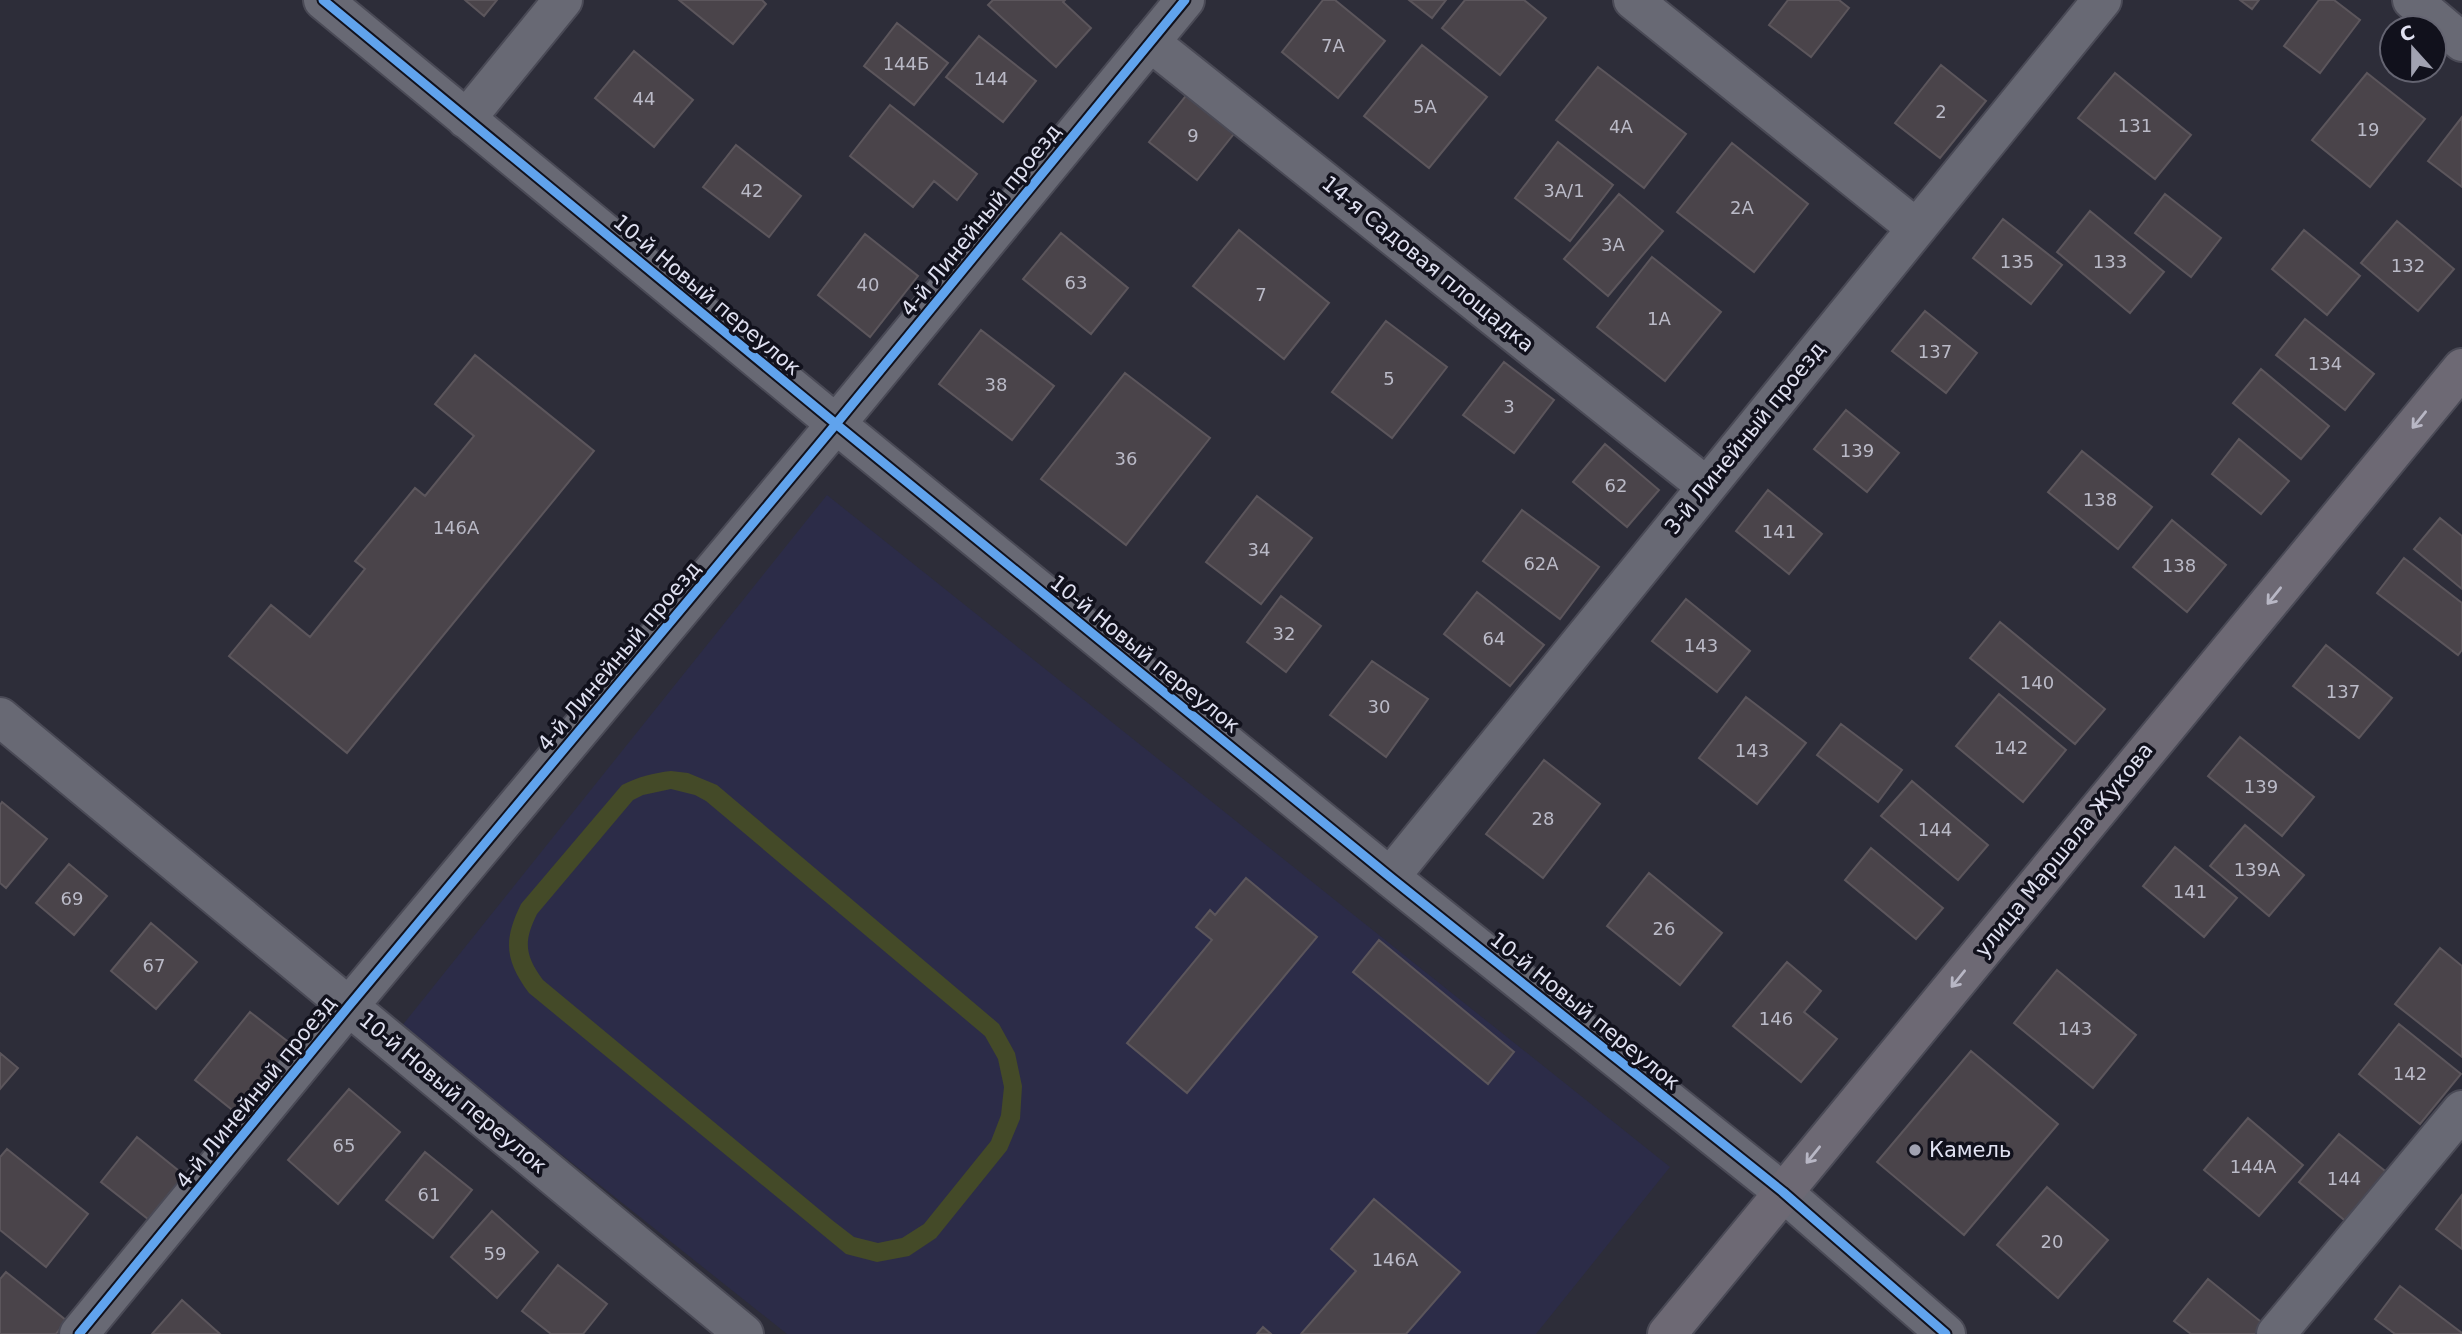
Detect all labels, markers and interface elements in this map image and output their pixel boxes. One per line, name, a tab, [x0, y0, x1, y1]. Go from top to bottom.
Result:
north arrow	[2378, 14, 2448, 84]
text: С	[2396, 20, 2417, 46]
house number: 7А	[1321, 35, 1346, 56]
house number: 144Б	[883, 53, 929, 74]
house number: 144	[974, 68, 1008, 89]
house number: 44	[633, 88, 655, 109]
house number: 5А	[1413, 96, 1438, 117]
house number: 2	[1935, 101, 1947, 122]
house number: 131	[2118, 115, 2152, 136]
house number: 4А	[1609, 116, 1634, 137]
street label: 4-й Линейный проезд	[896, 119, 1066, 321]
house number: 19	[2357, 119, 2379, 140]
house number: 9	[1187, 125, 1199, 146]
street label: 14-я Садовая площадка	[1317, 171, 1539, 357]
house number: 42	[741, 180, 763, 201]
house number: 3А/1	[1543, 180, 1585, 201]
house number: 2А	[1730, 197, 1755, 218]
street label: 10-й Новый переулок	[609, 210, 805, 380]
house number: 3А	[1601, 234, 1626, 255]
house number: 135	[2000, 251, 2034, 272]
house number: 133	[2093, 251, 2127, 272]
house number: 132	[2391, 255, 2425, 276]
house number: 63	[1065, 272, 1087, 293]
house number: 40	[857, 274, 879, 295]
house number: 7	[1255, 284, 1267, 305]
house number: 1А	[1647, 308, 1672, 329]
street label: 3-й Линейный проезд	[1660, 337, 1830, 539]
house number: 137	[1918, 341, 1952, 362]
house number: 134	[2308, 353, 2342, 374]
house number: 5	[1383, 368, 1395, 389]
house number: 38	[985, 374, 1007, 395]
house number: 3	[1503, 396, 1515, 417]
one-way arrow	[2411, 411, 2426, 429]
house number: 139	[1840, 440, 1874, 461]
house number: 36	[1115, 448, 1137, 469]
house number: 62	[1605, 475, 1627, 496]
house number: 138	[2083, 489, 2117, 510]
house number: 146А	[433, 517, 480, 538]
house number: 141	[1762, 521, 1796, 542]
house number: 34	[1248, 539, 1270, 560]
house number: 62А	[1523, 553, 1559, 574]
house number: 138	[2162, 555, 2196, 576]
street label: 4-й Линейный проезд	[533, 556, 705, 756]
street label: 10-й Новый переулок	[1045, 570, 1245, 738]
one-way arrow	[2266, 586, 2282, 604]
house number: 32	[1273, 623, 1295, 644]
house number: 64	[1483, 628, 1505, 649]
house number: 143	[1684, 635, 1718, 656]
house number: 140	[2020, 672, 2054, 693]
house number: 137	[2326, 681, 2360, 702]
house number: 30	[1368, 696, 1390, 717]
house number: 142	[1994, 737, 2028, 758]
street label: улица Маршала Жукова	[1970, 738, 2158, 962]
house number: 143	[1735, 740, 1769, 761]
house number: 139	[2244, 776, 2278, 797]
house number: 28	[1532, 808, 1554, 829]
house number: 144	[1918, 819, 1952, 840]
house number: 139А	[2234, 859, 2281, 880]
house number: 141	[2173, 881, 2207, 902]
house number: 69	[61, 888, 83, 909]
house number: 26	[1653, 918, 1675, 939]
street label: 10-й Новый переулок	[1485, 927, 1685, 1095]
house number: 67	[143, 955, 165, 976]
one-way arrow	[1950, 970, 1966, 988]
street label: 4-й Линейный проезд	[171, 991, 341, 1193]
street label: 10-й Новый переулок	[355, 1008, 551, 1178]
house number: 146	[1759, 1008, 1793, 1029]
house number: 143	[2058, 1018, 2092, 1039]
house number: 142	[2393, 1063, 2427, 1084]
house number: 65	[333, 1135, 355, 1156]
place label: Камель	[1929, 1138, 2011, 1162]
marker: Камель	[1907, 1142, 1923, 1158]
one-way arrow	[1805, 1145, 1821, 1163]
house number: 144А	[2230, 1156, 2277, 1177]
house number: 144	[2327, 1168, 2361, 1189]
house number: 61	[418, 1184, 440, 1205]
house number: 20	[2041, 1231, 2063, 1252]
house number: 59	[484, 1243, 506, 1264]
house number: 146А	[1372, 1249, 1419, 1270]

